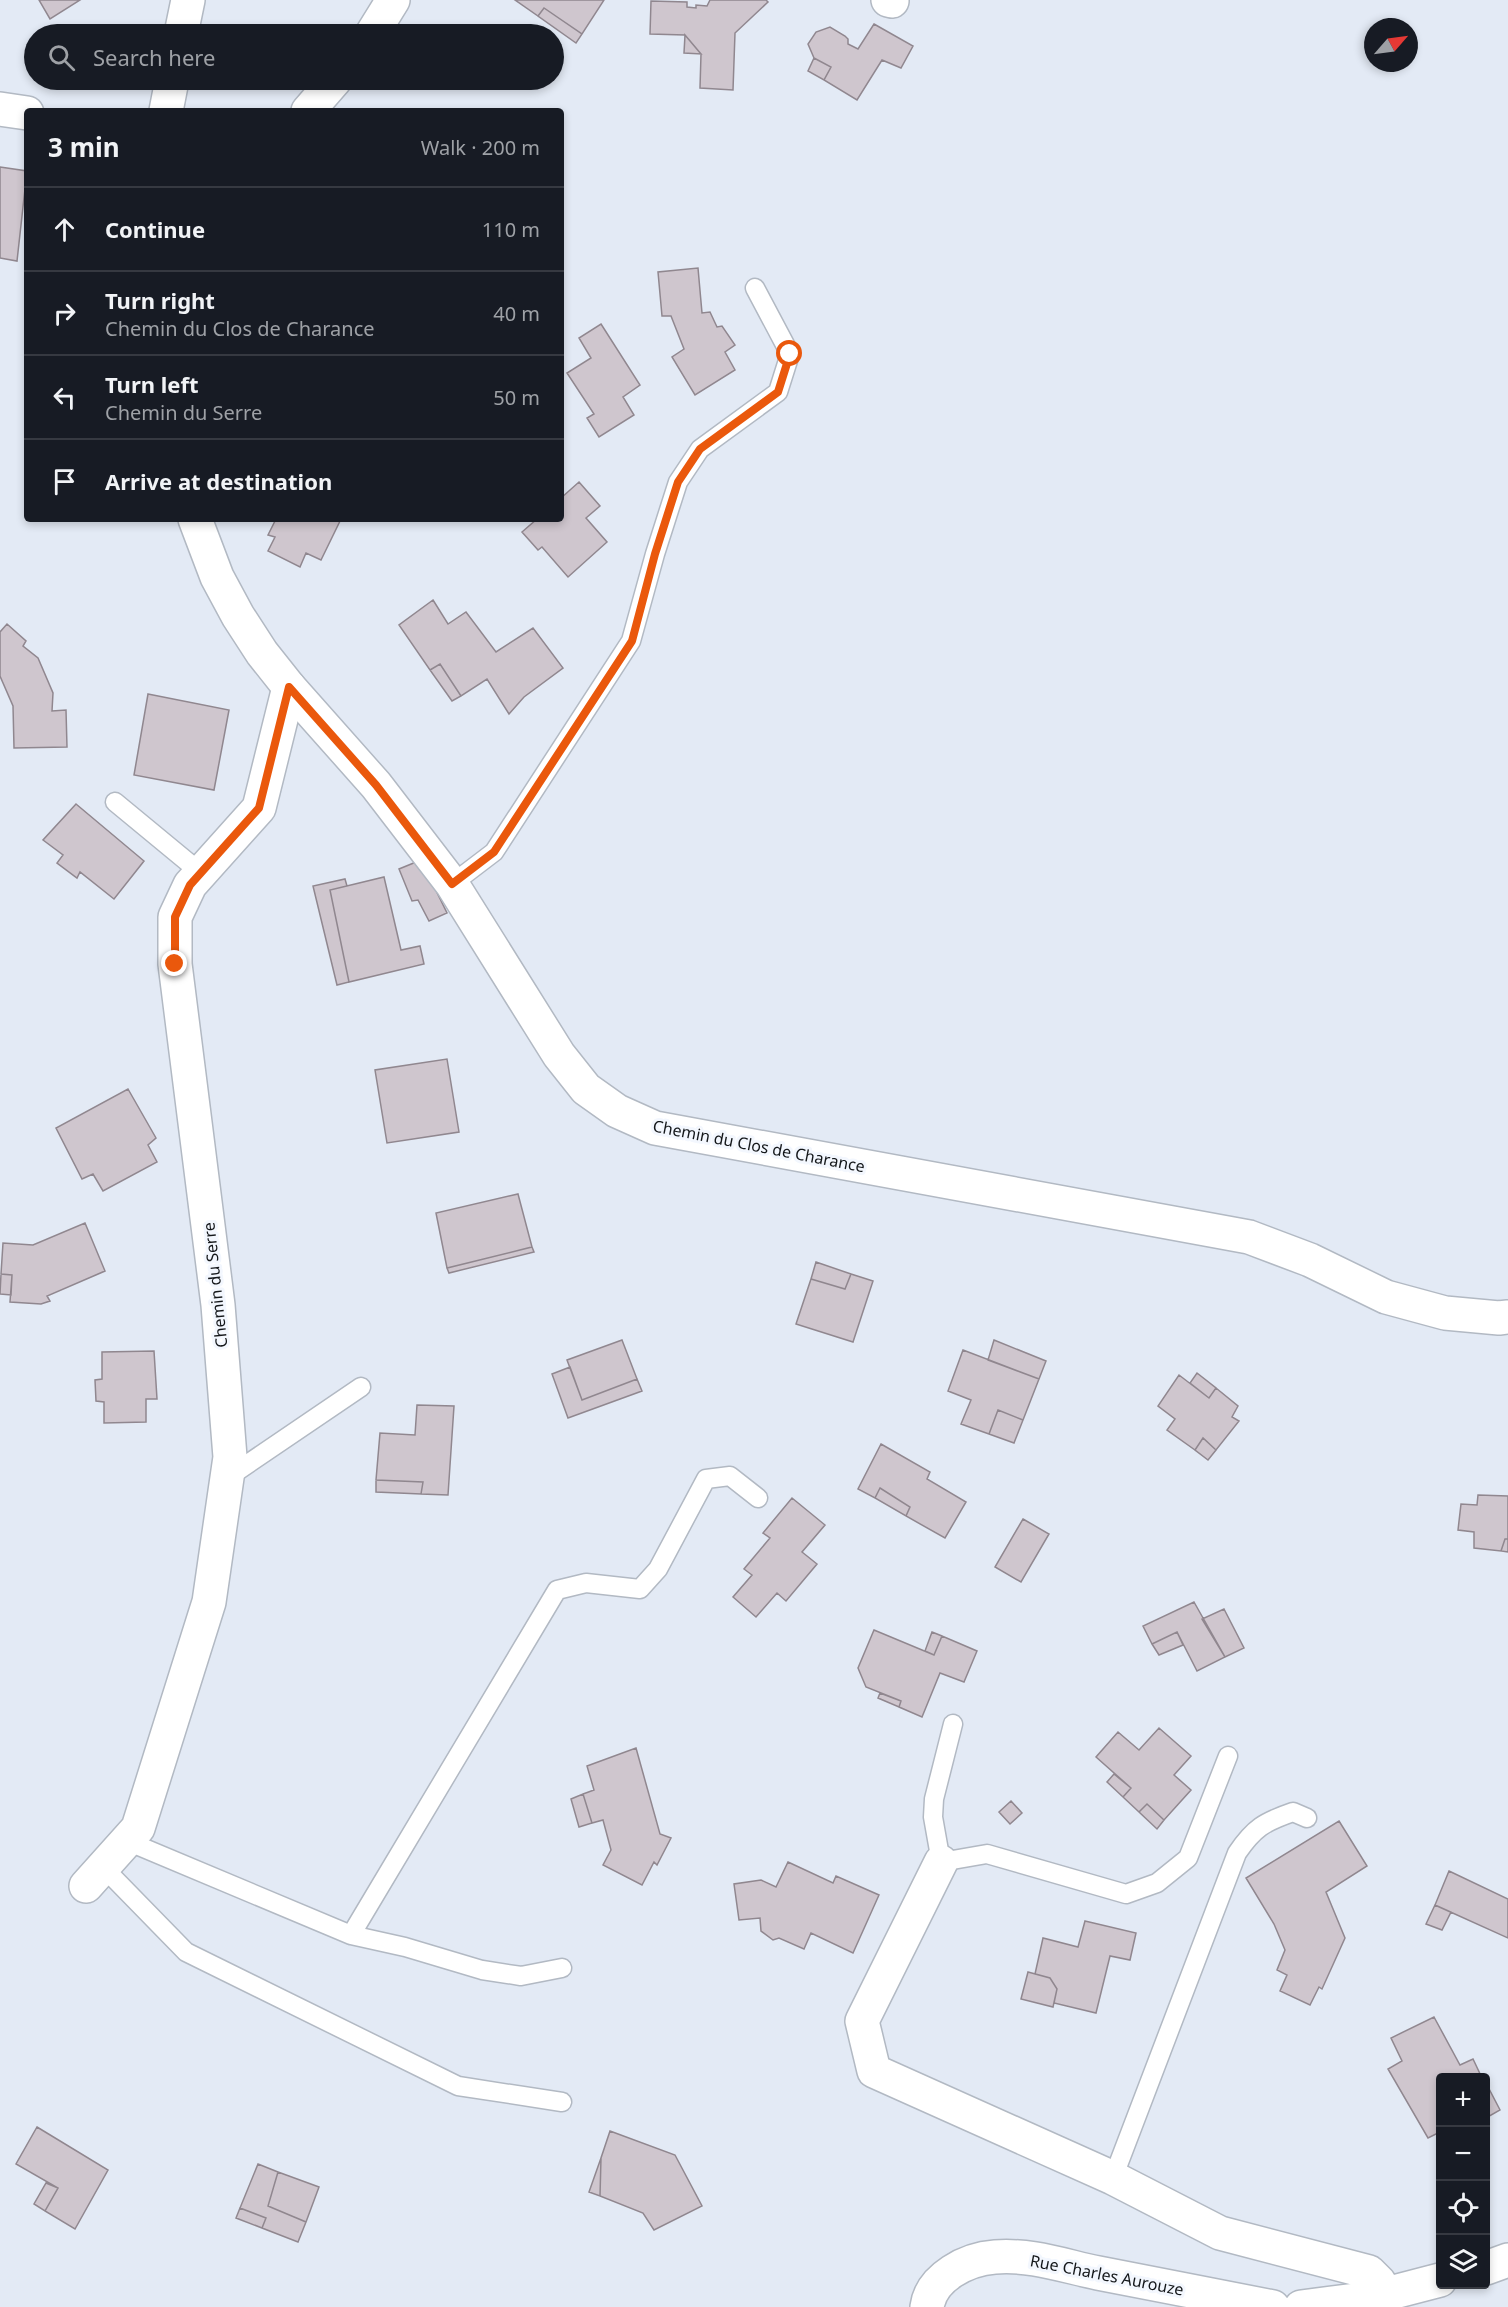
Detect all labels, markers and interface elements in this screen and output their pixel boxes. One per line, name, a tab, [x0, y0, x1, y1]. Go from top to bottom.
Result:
north arrow	[1364, 18, 1418, 72]
search box	[24, 24, 564, 90]
icon: search	[45, 41, 78, 74]
text: Search here	[93, 42, 215, 72]
text: 3 min	[48, 129, 120, 165]
text: Walk · 200 m	[421, 134, 540, 161]
icon: ahead	[48, 213, 81, 246]
text: Continue	[105, 214, 205, 244]
text: 110 m	[482, 216, 540, 243]
text: Turn right	[105, 285, 215, 315]
icon: right	[48, 297, 81, 330]
text: 40 m	[493, 300, 540, 327]
text: Chemin du Clos de Charance	[105, 315, 375, 342]
route start	[776, 340, 802, 366]
text: Turn left	[105, 369, 199, 399]
icon: left	[48, 381, 81, 414]
text: 50 m	[493, 384, 540, 411]
text: Chemin du Serre	[105, 399, 262, 426]
icon: arrive	[48, 465, 81, 498]
text: Arrive at destination	[105, 466, 332, 496]
route end	[161, 950, 187, 976]
street label: Chemin du Clos de Charance	[651, 1115, 867, 1177]
street label: Chemin du Serre	[197, 1221, 233, 1349]
map controls	[1436, 2073, 1490, 2289]
button: +	[1436, 2073, 1490, 2127]
button: −	[1436, 2127, 1490, 2181]
button: locate	[1436, 2181, 1490, 2235]
button: layers	[1436, 2235, 1490, 2289]
street label: Rue Charles Aurouze	[1028, 2249, 1186, 2301]

